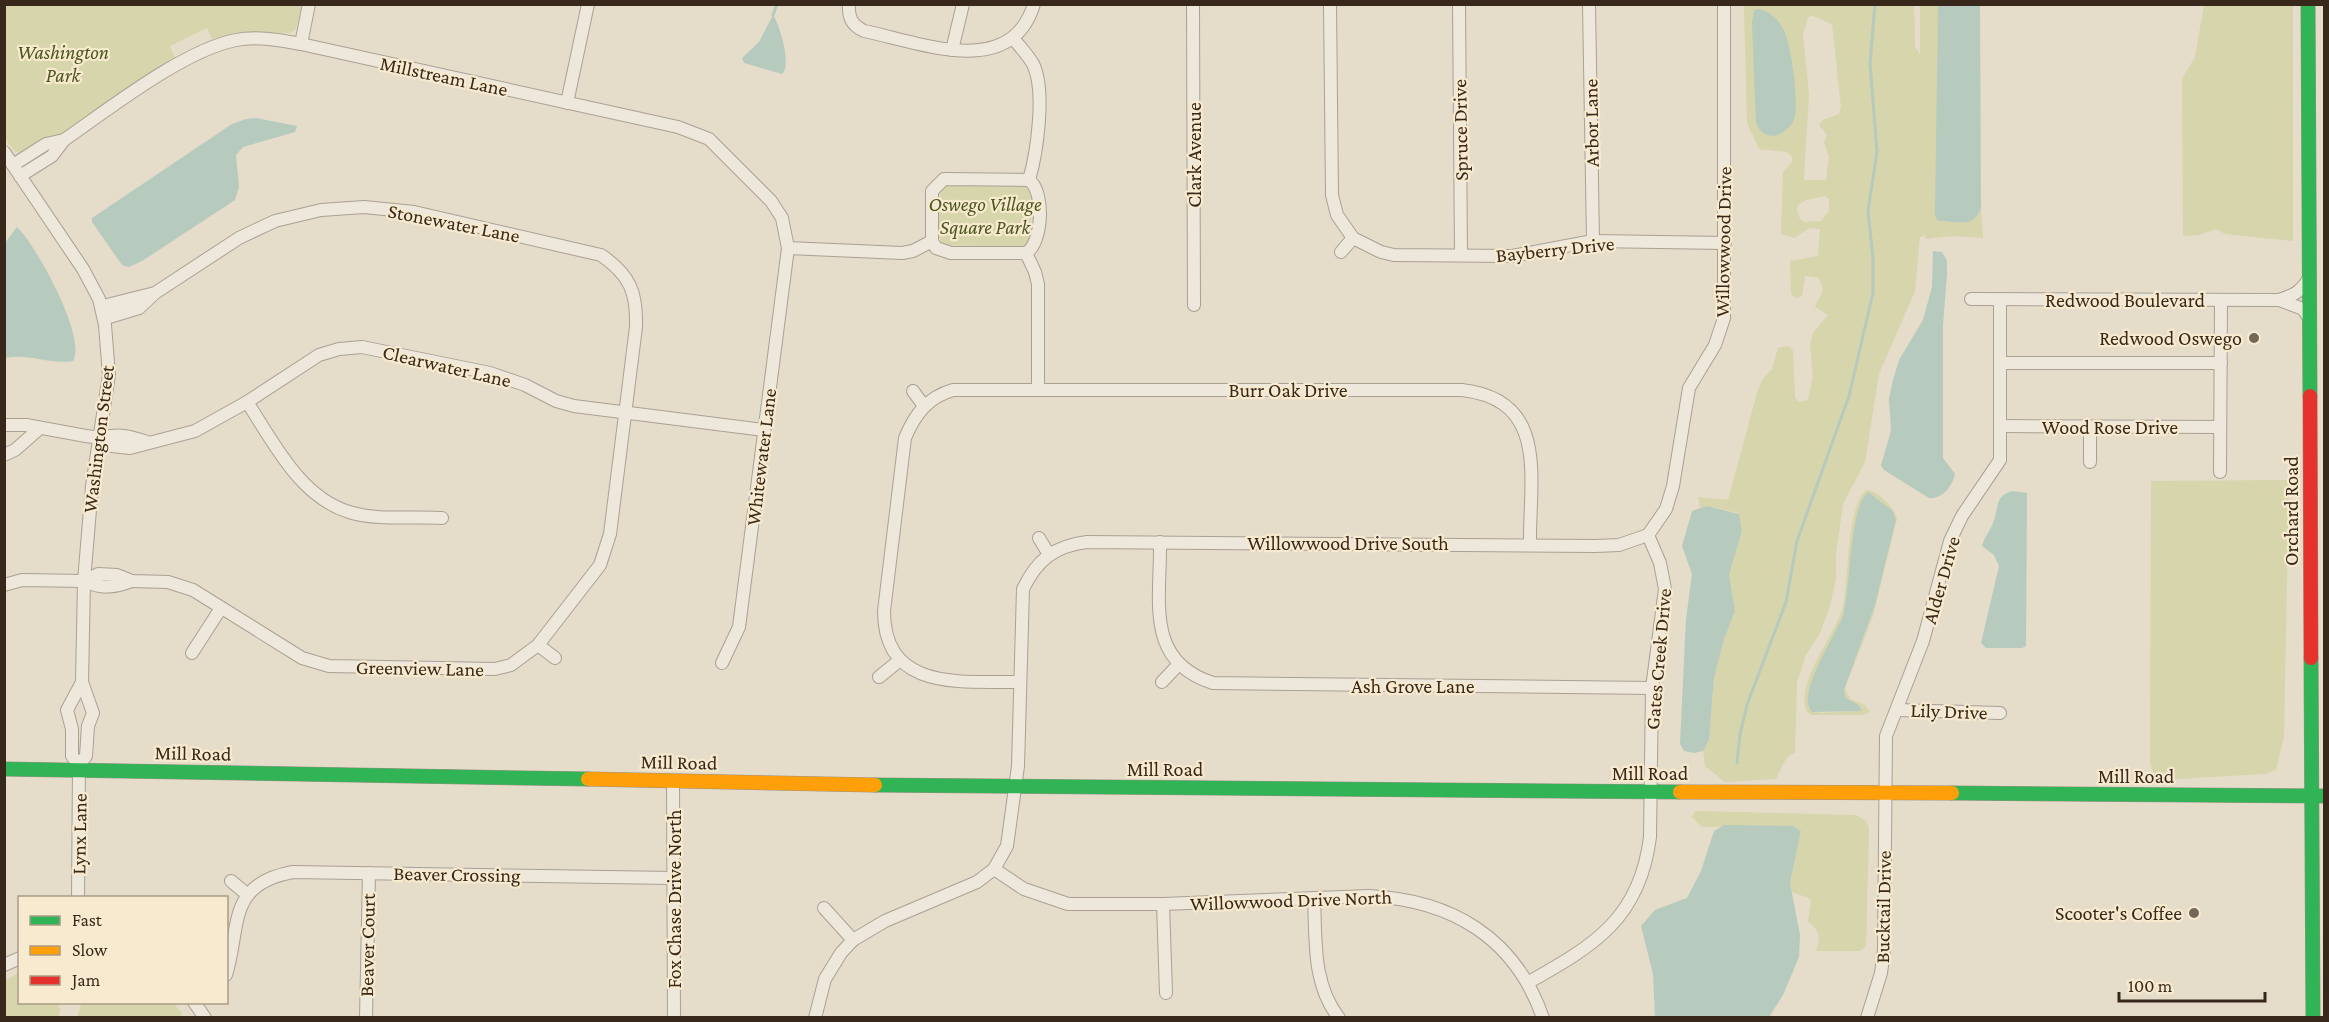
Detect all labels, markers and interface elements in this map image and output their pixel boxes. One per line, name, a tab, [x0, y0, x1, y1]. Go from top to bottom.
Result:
park label: Washington Park	[17, 41, 109, 86]
street label: Millstream Lane	[378, 52, 510, 100]
street label: Spruce Drive	[1448, 79, 1473, 181]
street label: Arbor Lane	[1579, 79, 1603, 167]
street label: Clark Avenue	[1183, 102, 1205, 208]
street label: Willowwood Drive	[1711, 166, 1735, 318]
park label: Oswego Village Square Park	[929, 193, 1042, 239]
street label: Stonewater Lane	[386, 199, 522, 247]
street label: Bayberry Drive	[1495, 232, 1616, 267]
street label: Redwood Boulevard	[2045, 289, 2205, 311]
place label: Redwood Oswego	[2099, 327, 2242, 350]
marker: Redwood Oswego	[2247, 331, 2261, 345]
street label: Clearwater Lane	[381, 341, 513, 391]
street label: Washington Street	[78, 363, 119, 514]
street label: Burr Oak Drive	[1229, 379, 1348, 401]
street label: Whitewater Lane	[742, 387, 780, 527]
street label: Wood Rose Drive	[2042, 416, 2178, 438]
street label: Orchard Road	[2280, 456, 2302, 566]
street label: Willowwood Drive South	[1247, 532, 1449, 554]
street label: Alder Drive	[1918, 533, 1964, 626]
street label: Gates Creek Drive	[1641, 587, 1675, 731]
street label: Greenview Lane	[356, 656, 484, 680]
street label: Ash Grove Lane	[1351, 675, 1475, 697]
street label: Lily Drive	[1910, 699, 1988, 724]
street label: Mill Road	[154, 741, 232, 765]
street label: Mill Road	[640, 750, 718, 774]
street label: Mill Road	[1127, 758, 1204, 780]
street label: Mill Road	[1612, 762, 1689, 784]
street label: Mill Road	[2098, 765, 2175, 787]
street label: Lynx Lane	[67, 793, 92, 875]
street label: Fox Chase Drive North	[663, 809, 685, 989]
street label: Bucktail Drive	[1871, 850, 1895, 964]
street label: Beaver Crossing	[393, 862, 521, 887]
street label: Willowwood Drive North	[1190, 885, 1393, 915]
street label: Beaver Court	[355, 893, 379, 997]
legend	[18, 896, 228, 1004]
place label: Scooter's Coffee	[2055, 902, 2182, 924]
marker: Scooter's Coffee	[2187, 906, 2201, 920]
text: Fast	[72, 910, 103, 930]
text: Slow	[72, 940, 108, 960]
scale bar	[2119, 965, 2264, 1003]
text: Jam	[70, 970, 101, 990]
text: 100 m	[2128, 976, 2173, 996]

